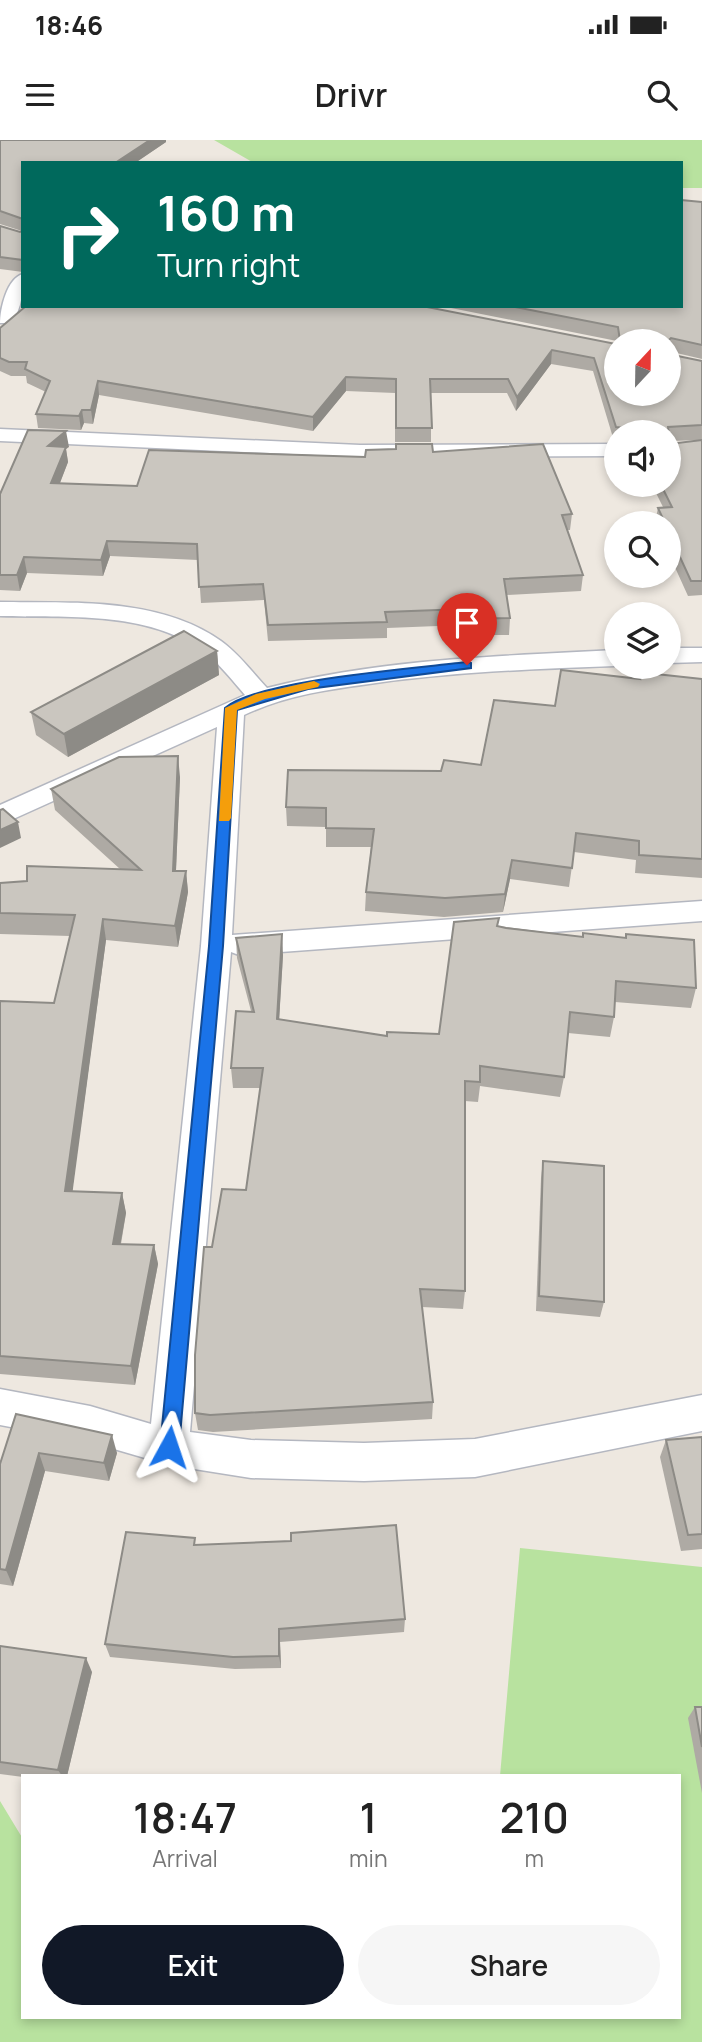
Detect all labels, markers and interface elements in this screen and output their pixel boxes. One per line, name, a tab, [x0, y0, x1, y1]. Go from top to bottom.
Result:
text: 18:46	[35, 7, 103, 43]
text: Drivr	[315, 73, 387, 117]
icon: menu	[21, 76, 59, 114]
icon: search	[643, 76, 681, 114]
text: 160 m	[157, 179, 295, 246]
icon: right	[42, 189, 133, 280]
text: Turn right	[157, 243, 300, 287]
north arrow	[604, 329, 681, 406]
map controls	[604, 329, 681, 679]
button: sound	[604, 420, 681, 497]
button: search	[604, 511, 681, 588]
pin	[437, 593, 497, 665]
button: layers	[604, 602, 681, 679]
icon: arrive	[448, 604, 486, 642]
position arrow	[132, 1410, 206, 1484]
text: 18:47	[133, 1788, 237, 1846]
text: 1	[359, 1788, 377, 1846]
text: 210	[500, 1788, 569, 1846]
text: Arrival	[152, 1842, 218, 1874]
text: min	[349, 1842, 388, 1874]
text: m	[525, 1842, 544, 1874]
button: Exit	[42, 1925, 344, 2005]
button: Share	[358, 1925, 660, 2005]

